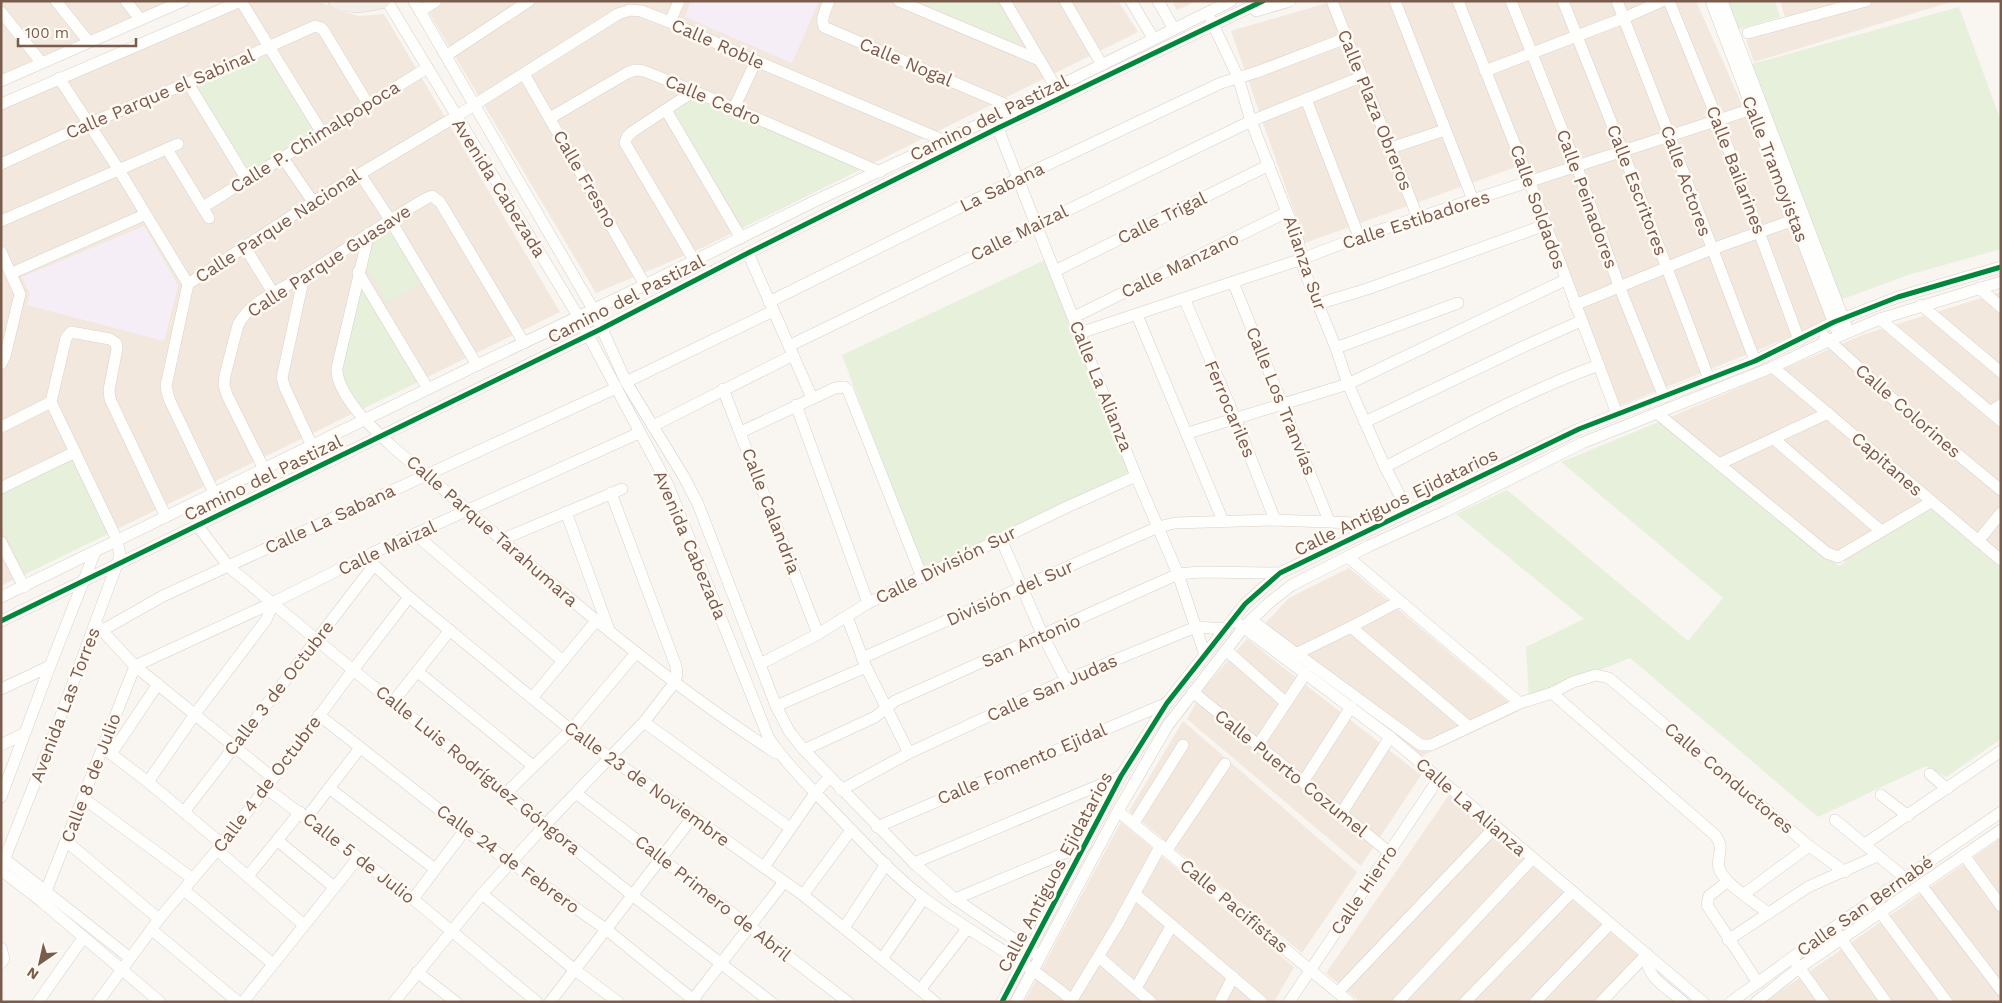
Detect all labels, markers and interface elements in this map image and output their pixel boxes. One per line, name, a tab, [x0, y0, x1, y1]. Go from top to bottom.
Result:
street label: Calle Roble	[668, 14, 768, 73]
scale bar	[18, 15, 135, 47]
text: 100 m	[25, 24, 69, 42]
street label: Calle Plaza Obreros	[1334, 26, 1417, 193]
street label: Calle Nogal	[856, 32, 956, 91]
street label: Calle Parque el Sabinal	[62, 44, 258, 143]
street label: Calle Cedro	[662, 70, 764, 129]
street label: Camino del Pastizal	[906, 70, 1072, 165]
street label: Calle P. Chimalpopoca	[226, 76, 403, 197]
street label: Calle Tramoyistas	[1738, 93, 1813, 245]
street label: Calle Bailarines	[1702, 103, 1771, 237]
street label: Avenida Cabezada	[448, 114, 551, 261]
street label: Calle Escritores	[1603, 121, 1672, 258]
street label: Calle Actores	[1657, 123, 1716, 239]
street label: Calle Fresno	[549, 126, 622, 231]
street label: Calle Peinadores	[1553, 126, 1622, 271]
street label: Calle Soldados	[1506, 142, 1571, 272]
street label: La Sabana	[956, 157, 1047, 216]
street label: Calle Parque Nacional	[191, 164, 365, 287]
street label: Calle Estibadores	[1339, 186, 1492, 253]
street label: Calle Trigal	[1114, 187, 1210, 248]
street label: Calle Parque Guasave	[243, 200, 414, 321]
street label: Calle Maizal	[967, 200, 1071, 265]
street label: Alianza Sur	[1279, 213, 1332, 313]
street label: Calle Manzano	[1117, 227, 1242, 302]
street label: Camino del Pastizal	[544, 250, 708, 347]
street label: Calle La Alianza	[1066, 317, 1137, 454]
street label: Calle Los Tranvías	[1242, 324, 1321, 478]
street label: Ferrocariles	[1201, 357, 1260, 460]
street label: Calle Colorines	[1851, 359, 1965, 462]
street label: Capitanes	[1847, 427, 1927, 500]
street label: Camino del Pastizal	[180, 430, 346, 525]
street label: Calle Antiguos Ejidatarios	[1291, 443, 1501, 560]
street label: Calle Calandria	[738, 445, 805, 577]
street label: Calle Parque Tarahumara	[402, 450, 582, 611]
street label: Avenida Cabezada	[650, 467, 731, 622]
street label: Calle La Sabana	[261, 479, 398, 558]
street label: Calle Maizal	[334, 516, 440, 579]
street label: Calle División Sur	[872, 521, 1020, 608]
street label: División del Sur	[943, 555, 1077, 630]
street label: San Antonio	[978, 609, 1084, 672]
street label: Calle 3 de Octubre	[219, 616, 338, 759]
street label: Avenida Las Torres	[25, 624, 104, 785]
street label: Calle San Judas	[983, 649, 1120, 726]
street label: Calle Luis Rodríguez Góngora	[372, 680, 585, 859]
street label: Calle Puerto Cozumel	[1211, 704, 1372, 841]
street label: Calle 8 de Julio	[56, 710, 125, 845]
street label: Calle 4 de Octubre	[208, 711, 325, 856]
street label: Calle 23 de Noviembre	[561, 717, 734, 851]
street label: Calle Conductores	[1660, 717, 1798, 838]
street label: Calle Fomento Ejidal	[934, 718, 1110, 809]
street label: Calle La Alianza	[1412, 753, 1531, 860]
street label: Calle Antiguos Ejidatarios	[993, 768, 1116, 976]
street label: Calle 24 de Febrero	[433, 800, 584, 918]
street label: Calle 5 de Julio	[299, 807, 419, 908]
street label: Calle Primero de Abril	[631, 830, 796, 965]
street label: Calle Hierro	[1326, 841, 1401, 939]
street label: Calle San Bernabé	[1793, 851, 1937, 960]
street label: Calle Pacifistas	[1176, 854, 1293, 957]
north arrow	[15, 938, 65, 988]
text: N	[24, 964, 42, 983]

